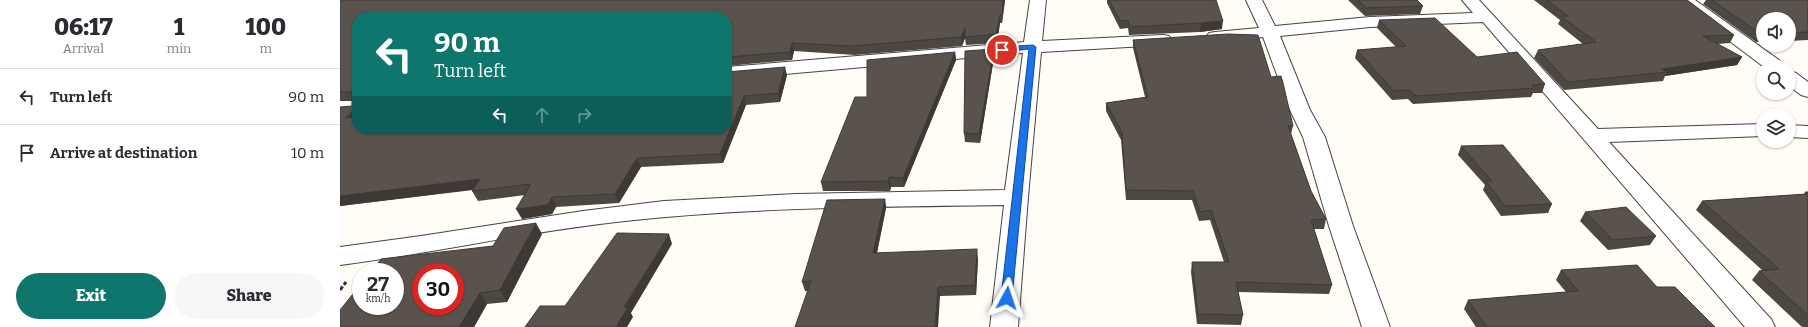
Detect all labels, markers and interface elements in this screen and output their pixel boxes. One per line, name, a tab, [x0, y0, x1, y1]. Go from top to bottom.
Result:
map controls	[1756, 12, 1796, 148]
button: sound	[1756, 12, 1796, 52]
text: 06:17	[54, 13, 113, 41]
text: 1	[174, 13, 184, 41]
text: 100	[245, 13, 286, 41]
text: 90 m	[434, 26, 500, 59]
icon: left	[368, 28, 420, 80]
pin	[985, 33, 1019, 67]
icon: arrive	[991, 39, 1013, 61]
text: Arrival	[63, 41, 104, 56]
text: min	[167, 41, 191, 56]
text: m	[259, 41, 272, 56]
text: Turn left	[434, 60, 506, 82]
button: search	[1756, 60, 1796, 100]
icon: left	[16, 86, 38, 108]
text: Turn left	[50, 88, 112, 106]
text: 90 m	[288, 88, 324, 106]
icon: left	[489, 104, 511, 126]
icon: ahead	[531, 104, 553, 126]
icon: right	[573, 104, 595, 126]
button: layers	[1756, 108, 1796, 148]
icon: arrive	[16, 142, 38, 164]
text: Arrive at destination	[50, 144, 197, 162]
text: 10 m	[291, 144, 324, 162]
speed limit sign: 30	[412, 263, 464, 315]
text: 27	[367, 272, 389, 296]
button: Exit	[16, 273, 166, 319]
button: Share	[174, 273, 324, 319]
position arrow	[986, 277, 1028, 319]
text: km/h	[366, 293, 390, 305]

